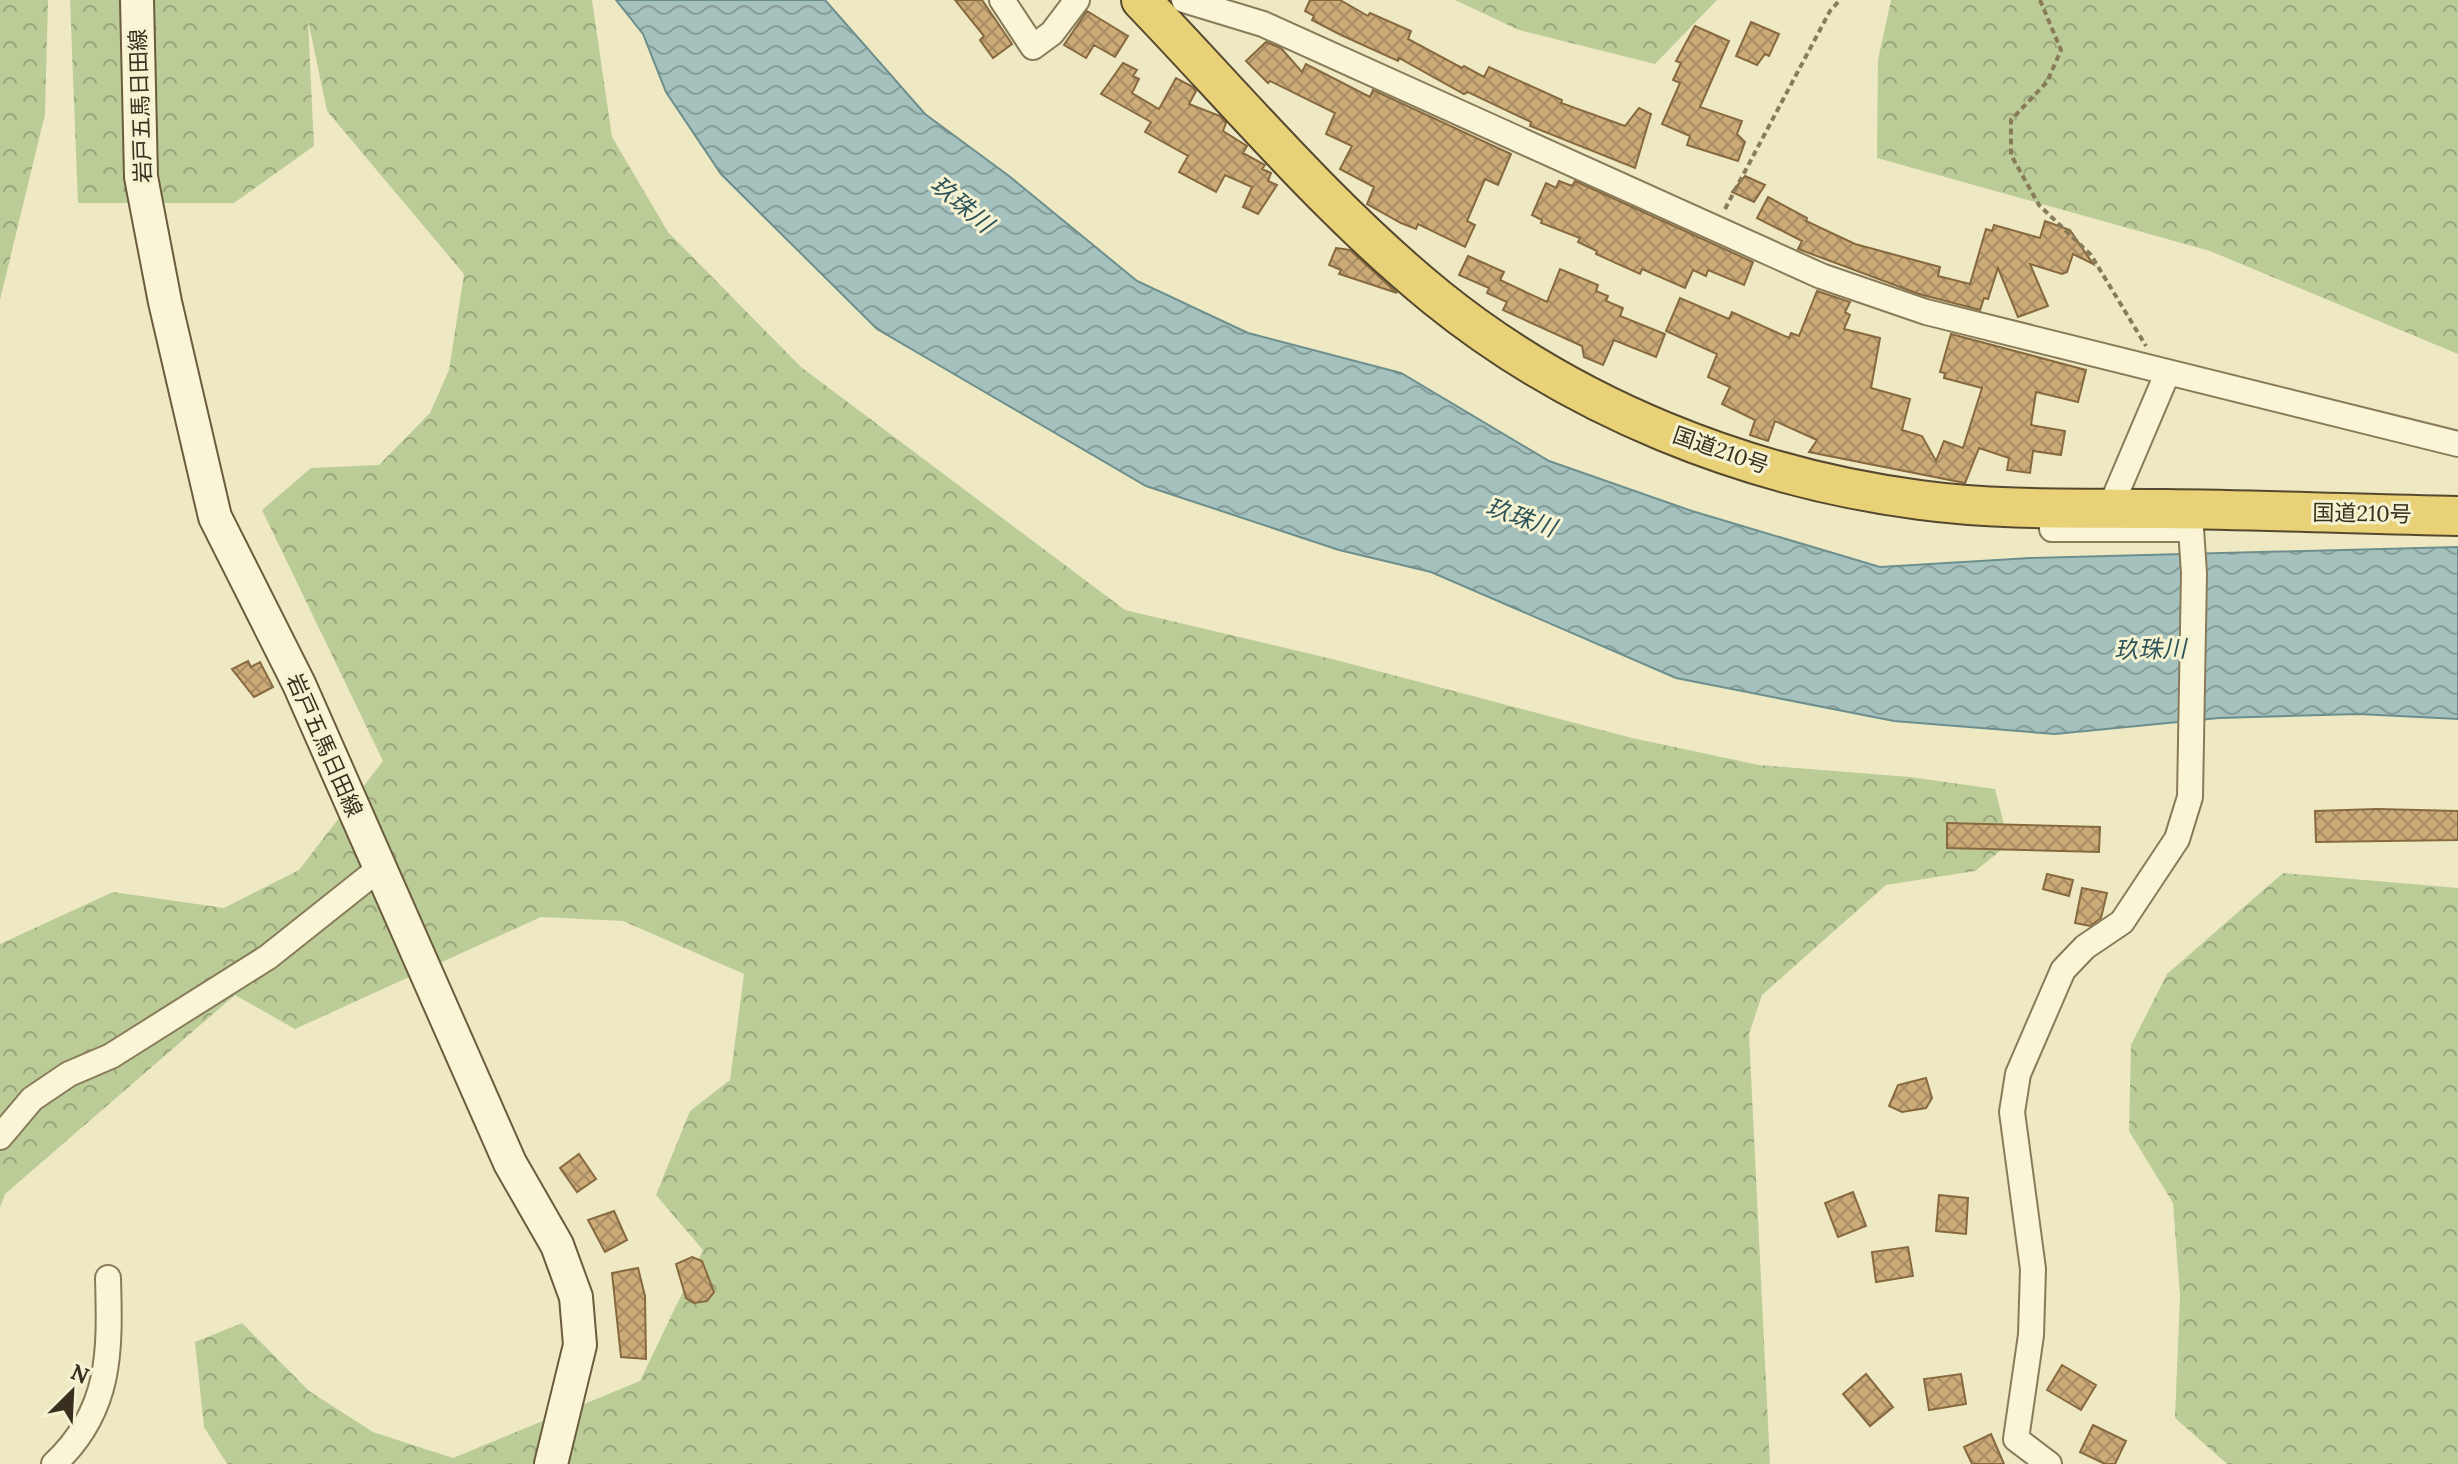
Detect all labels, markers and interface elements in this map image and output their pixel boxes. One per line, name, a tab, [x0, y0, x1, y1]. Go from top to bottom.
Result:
street label: 岩戸五馬日田線	[123, 29, 157, 183]
water label: 玖珠川	[924, 169, 1002, 241]
street label: 国道210号	[1669, 421, 1773, 479]
water label: 玖珠川	[1482, 491, 1563, 544]
street label: 国道210号	[2312, 498, 2412, 528]
water label: 玖珠川	[2114, 633, 2189, 665]
street label: 岩戸五馬日田線	[281, 669, 369, 821]
north arrow	[32, 1352, 112, 1432]
text: N	[67, 1357, 94, 1390]

